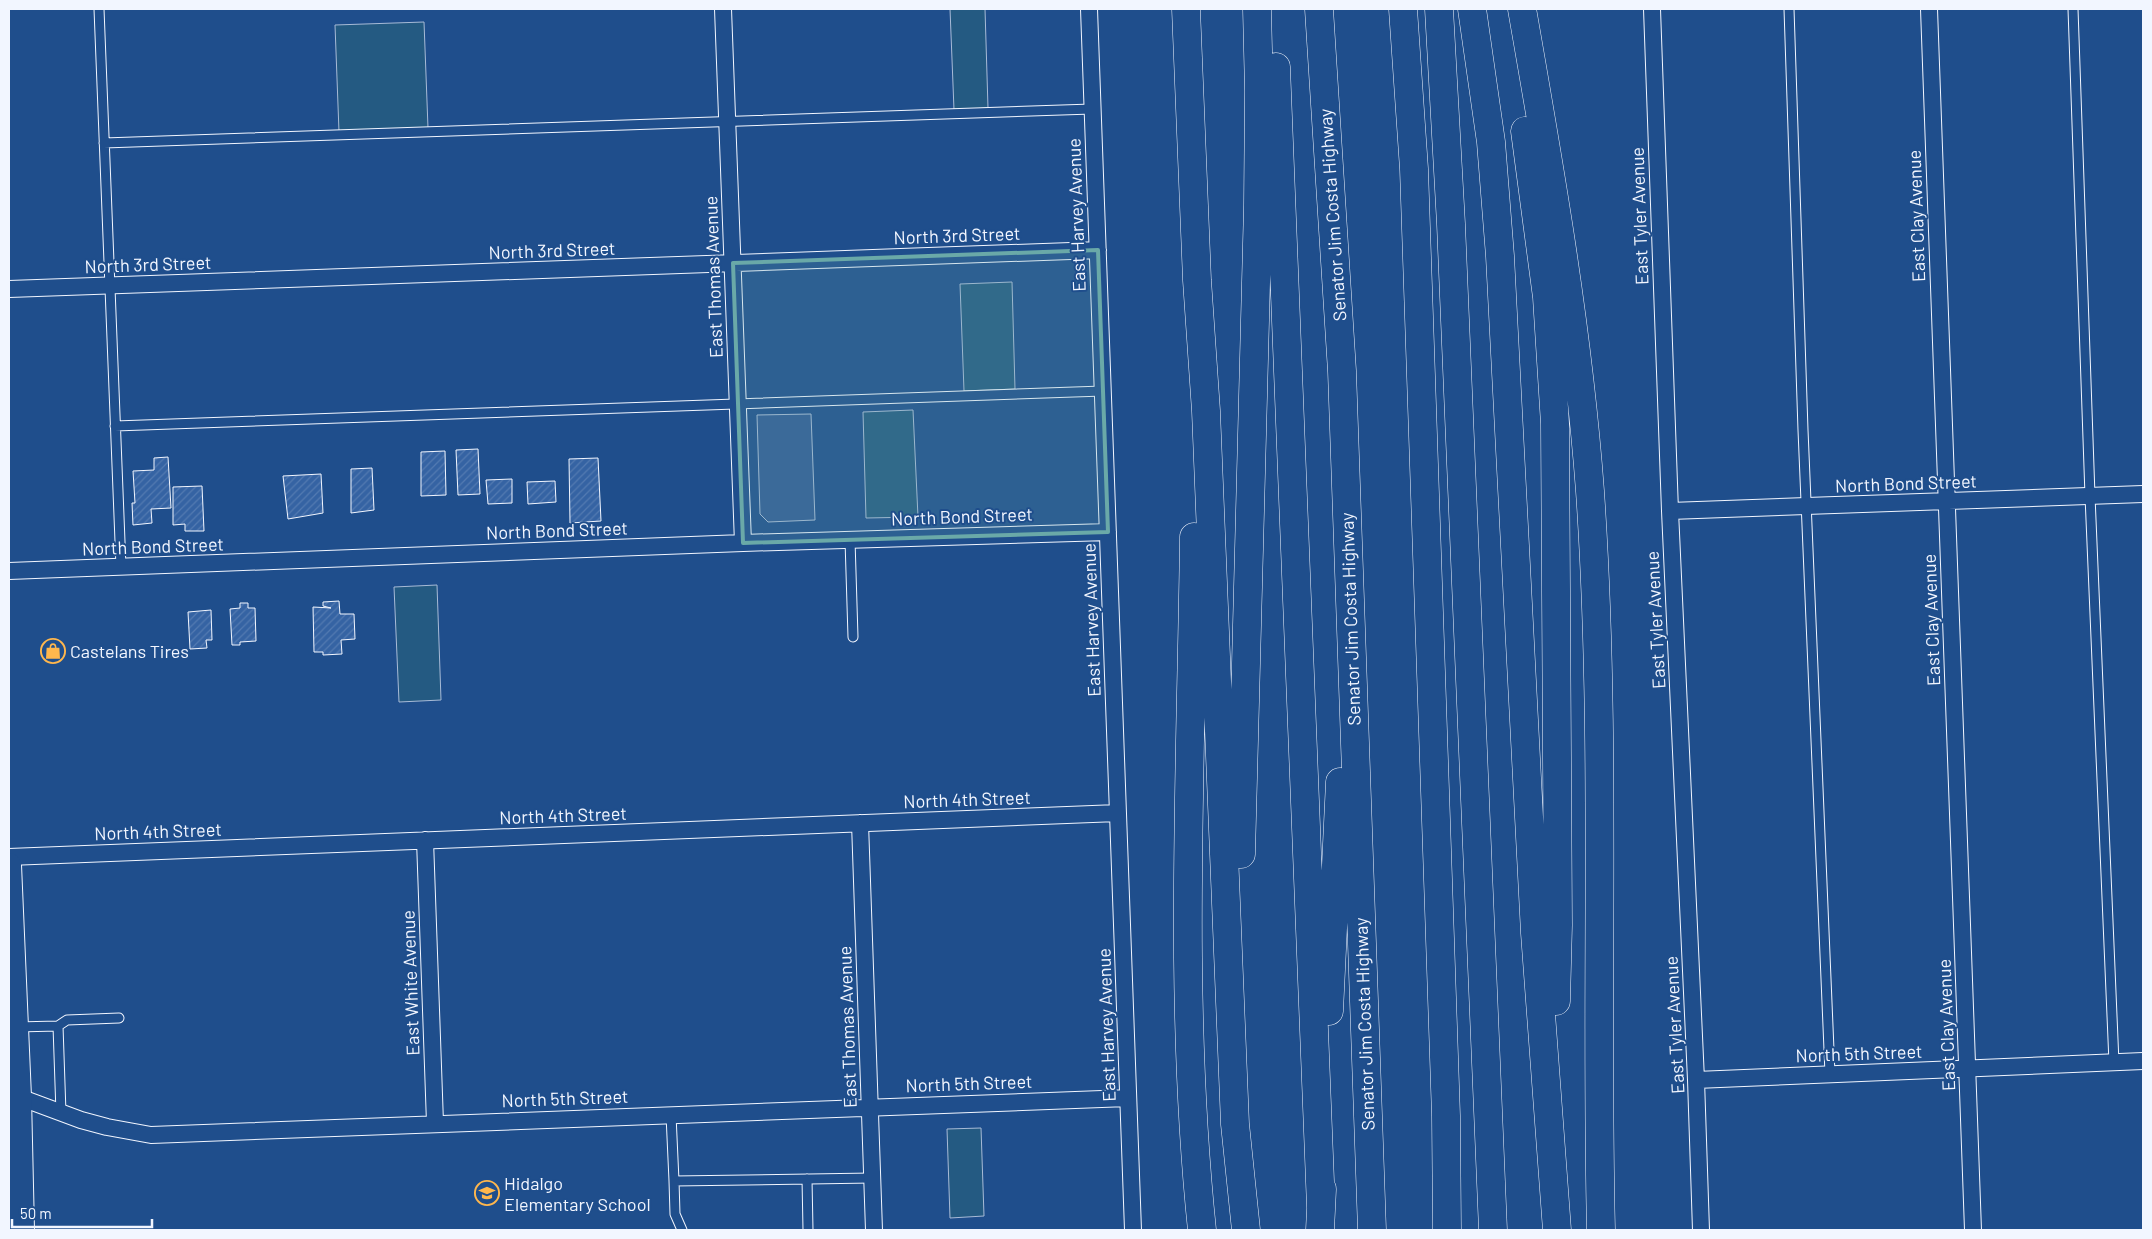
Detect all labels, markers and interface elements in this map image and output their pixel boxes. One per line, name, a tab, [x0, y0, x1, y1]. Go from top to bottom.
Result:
street label: Senator Jim Costa Highway	[1314, 108, 1350, 322]
street label: East Harvey Avenue	[1062, 138, 1090, 292]
street label: East Tyler Avenue	[1626, 147, 1652, 285]
street label: East Clay Avenue	[1903, 150, 1929, 282]
street label: East Thomas Avenue	[699, 196, 727, 358]
street label: North 3rd Street	[893, 222, 1021, 248]
street label: North 3rd Street	[488, 237, 616, 263]
street label: North 3rd Street	[84, 251, 212, 277]
street label: North Bond Street	[1835, 470, 1977, 496]
street label: North Bond Street	[891, 503, 1033, 529]
street label: Senator Jim Costa Highway	[1335, 512, 1365, 726]
street label: North Bond Street	[486, 517, 628, 543]
street label: North Bond Street	[82, 533, 224, 559]
street label: East Harvey Avenue	[1077, 543, 1105, 697]
street label: East Tyler Avenue	[1640, 551, 1670, 689]
street label: East Clay Avenue	[1918, 554, 1944, 686]
shop icon: Castelans Tires	[40, 638, 66, 664]
place label: Castelans Tires	[70, 640, 189, 662]
street label: North 4th Street	[903, 786, 1031, 812]
street label: North 4th Street	[499, 802, 627, 828]
street label: North 4th Street	[94, 818, 222, 844]
street label: East White Avenue	[396, 910, 424, 1056]
street label: Senator Jim Costa Highway	[1349, 917, 1379, 1131]
street label: East Thomas Avenue	[833, 946, 861, 1108]
street label: East Harvey Avenue	[1092, 948, 1120, 1102]
street label: East Tyler Avenue	[1659, 956, 1689, 1094]
street label: East Clay Avenue	[1933, 959, 1959, 1091]
street label: North 5th Street	[1795, 1040, 1923, 1066]
street label: North 5th Street	[905, 1070, 1033, 1096]
street label: North 5th Street	[501, 1085, 629, 1111]
place label: Hidalgo Elementary School	[504, 1172, 651, 1215]
school or university icon: Hidalgo Elementary School	[474, 1180, 500, 1206]
scale bar	[12, 1196, 152, 1228]
text: 50 m	[20, 1204, 52, 1222]

